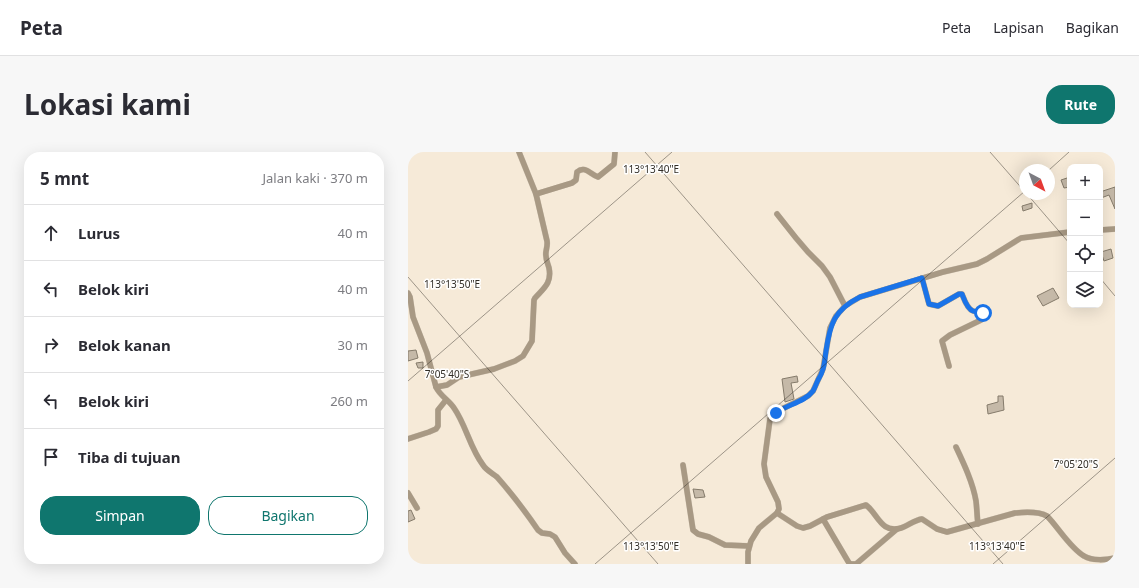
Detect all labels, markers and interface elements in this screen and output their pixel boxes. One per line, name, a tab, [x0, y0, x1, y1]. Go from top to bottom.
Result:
text: Peta	[20, 15, 63, 41]
text: Peta	[942, 18, 971, 37]
text: Lapisan	[993, 18, 1044, 37]
text: Bagikan	[1066, 18, 1119, 37]
text: Lokasi kami	[24, 85, 191, 123]
button: Rute	[1046, 85, 1115, 124]
text: 113°13'40"E	[623, 162, 679, 176]
north arrow	[1019, 164, 1055, 200]
map controls	[1067, 164, 1103, 308]
button: +	[1067, 164, 1103, 200]
text: 5 mnt	[40, 167, 89, 190]
text: Jalan kaki · 370 m	[262, 169, 368, 187]
button: −	[1067, 200, 1103, 236]
icon: ahead	[40, 222, 62, 244]
text: Lurus	[78, 223, 120, 243]
text: 40 m	[338, 224, 368, 242]
button: locate	[1067, 236, 1103, 272]
button: layers	[1067, 272, 1103, 308]
text: 113°13'50"E	[424, 277, 480, 291]
icon: left	[40, 278, 62, 300]
text: Belok kiri	[78, 279, 149, 299]
text: 40 m	[338, 280, 368, 298]
route start	[974, 304, 992, 322]
icon: right	[40, 334, 62, 356]
text: Belok kanan	[78, 335, 171, 355]
text: 30 m	[338, 336, 368, 354]
text: 7°05'40"S	[425, 367, 470, 381]
icon: left	[40, 390, 62, 412]
text: Belok kiri	[78, 391, 149, 411]
text: 260 m	[330, 392, 368, 410]
route end	[767, 404, 785, 422]
icon: arrive	[40, 446, 62, 468]
text: Tiba di tujuan	[78, 447, 181, 467]
text: 7°05'20"S	[1054, 457, 1099, 471]
button: Simpan	[40, 496, 200, 535]
button: Bagikan	[208, 496, 368, 535]
text: 113°13'50"E	[623, 539, 679, 553]
text: 113°13'40"E	[969, 539, 1025, 553]

